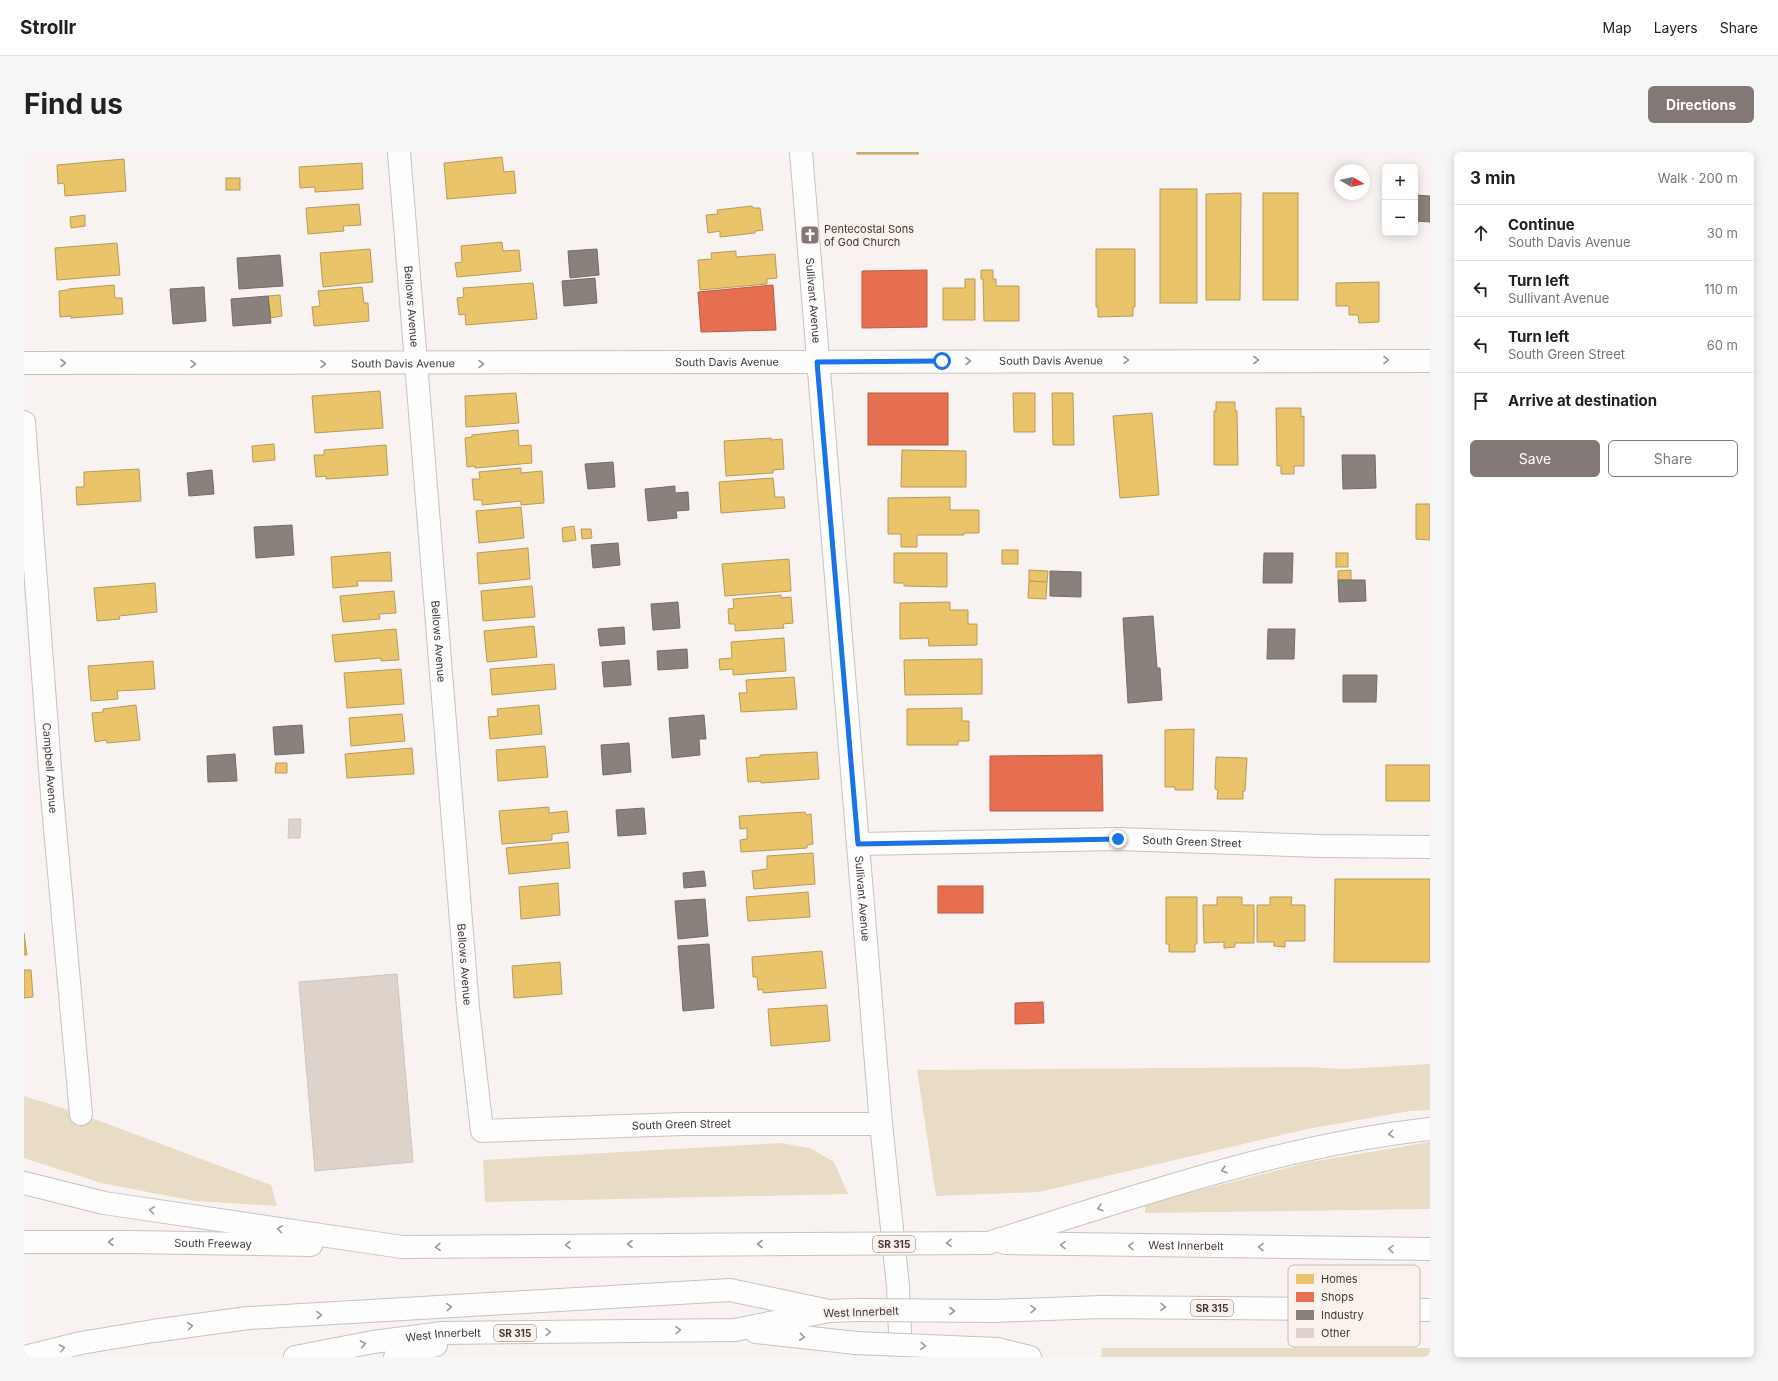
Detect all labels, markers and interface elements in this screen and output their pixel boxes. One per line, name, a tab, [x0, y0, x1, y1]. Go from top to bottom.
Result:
text: Strollr	[20, 16, 76, 39]
text: Map	[1603, 19, 1632, 36]
text: Layers	[1654, 19, 1698, 36]
text: Share	[1720, 19, 1758, 36]
button: Directions	[1648, 86, 1754, 123]
text: Find us	[24, 87, 123, 121]
north arrow	[1334, 164, 1370, 200]
map controls	[1382, 164, 1418, 236]
button: +	[1382, 164, 1418, 200]
text: 3 min	[1470, 168, 1516, 188]
text: Walk · 200 m	[1658, 170, 1738, 186]
button: −	[1382, 200, 1418, 236]
text: Continue	[1508, 215, 1575, 234]
place label: Pentecostal Sons of God Church	[824, 222, 914, 249]
icon: ahead	[1470, 222, 1492, 244]
church icon: Pentecostal Sons of God Church	[799, 224, 821, 246]
text: 30 m	[1707, 225, 1738, 241]
text: South Davis Avenue	[1508, 234, 1631, 250]
street label: Sullivant Avenue	[803, 257, 824, 344]
street label: Bellows Avenue	[401, 265, 422, 348]
text: Turn left	[1508, 271, 1569, 290]
icon: left	[1470, 278, 1492, 300]
text: 110 m	[1704, 281, 1738, 297]
text: Sullivant Avenue	[1508, 290, 1609, 306]
text: Turn left	[1508, 327, 1569, 346]
icon: left	[1470, 334, 1492, 356]
text: 60 m	[1707, 337, 1738, 353]
text: South Green Street	[1508, 346, 1625, 362]
route start	[933, 352, 951, 370]
street label: South Davis Avenue	[999, 353, 1103, 368]
street label: South Davis Avenue	[675, 355, 779, 369]
street label: South Davis Avenue	[351, 356, 455, 371]
one-way arrow	[1123, 356, 1129, 364]
one-way arrow	[1253, 356, 1259, 364]
one-way arrow	[1383, 356, 1389, 364]
one-way arrow	[965, 357, 971, 365]
one-way arrow	[60, 359, 66, 367]
one-way arrow	[190, 360, 196, 368]
one-way arrow	[320, 360, 326, 368]
one-way arrow	[478, 360, 484, 368]
icon: arrive	[1470, 390, 1492, 412]
text: Arrive at destination	[1508, 391, 1657, 410]
button: Save	[1470, 440, 1600, 477]
button: Share	[1608, 440, 1738, 477]
street label: Bellows Avenue	[428, 600, 449, 683]
street label: Campbell Avenue	[40, 722, 61, 814]
route end	[1109, 830, 1127, 848]
street label: South Green Street	[1142, 833, 1242, 850]
street label: Sullivant Avenue	[852, 855, 873, 942]
street label: Bellows Avenue	[454, 923, 475, 1006]
street label: South Green Street	[632, 1117, 731, 1133]
one-way arrow	[1388, 1129, 1394, 1138]
one-way arrow	[1221, 1165, 1228, 1174]
one-way arrow	[1096, 1203, 1103, 1212]
one-way arrow	[149, 1206, 155, 1215]
one-way arrow	[277, 1225, 283, 1234]
street label: South Freeway	[174, 1236, 252, 1251]
road number: SR 315	[873, 1236, 915, 1252]
one-way arrow	[108, 1238, 114, 1246]
street label: West Innerbelt	[1148, 1238, 1224, 1253]
one-way arrow	[946, 1239, 952, 1247]
one-way arrow	[627, 1240, 633, 1248]
one-way arrow	[757, 1240, 763, 1248]
one-way arrow	[565, 1241, 571, 1249]
one-way arrow	[1060, 1241, 1066, 1249]
one-way arrow	[435, 1242, 441, 1251]
one-way arrow	[1128, 1242, 1134, 1250]
one-way arrow	[1258, 1243, 1264, 1252]
one-way arrow	[1388, 1245, 1394, 1253]
legend	[1288, 1265, 1420, 1347]
text: Homes	[1321, 1272, 1358, 1286]
text: Shops	[1321, 1290, 1354, 1304]
road number: SR 315	[1191, 1300, 1233, 1316]
one-way arrow	[446, 1303, 452, 1311]
one-way arrow	[1160, 1303, 1166, 1311]
street label: West Innerbelt	[823, 1304, 899, 1320]
one-way arrow	[1030, 1305, 1036, 1314]
one-way arrow	[949, 1307, 955, 1315]
text: Industry	[1321, 1308, 1364, 1322]
one-way arrow	[316, 1310, 322, 1319]
one-way arrow	[187, 1322, 193, 1331]
road number: SR 315	[494, 1325, 536, 1341]
street label: West Innerbelt	[405, 1326, 481, 1345]
one-way arrow	[675, 1326, 681, 1335]
text: Other	[1321, 1326, 1350, 1340]
one-way arrow	[545, 1328, 551, 1336]
one-way arrow	[799, 1332, 805, 1341]
one-way arrow	[359, 1341, 366, 1349]
one-way arrow	[920, 1342, 926, 1350]
one-way arrow	[59, 1344, 65, 1352]

